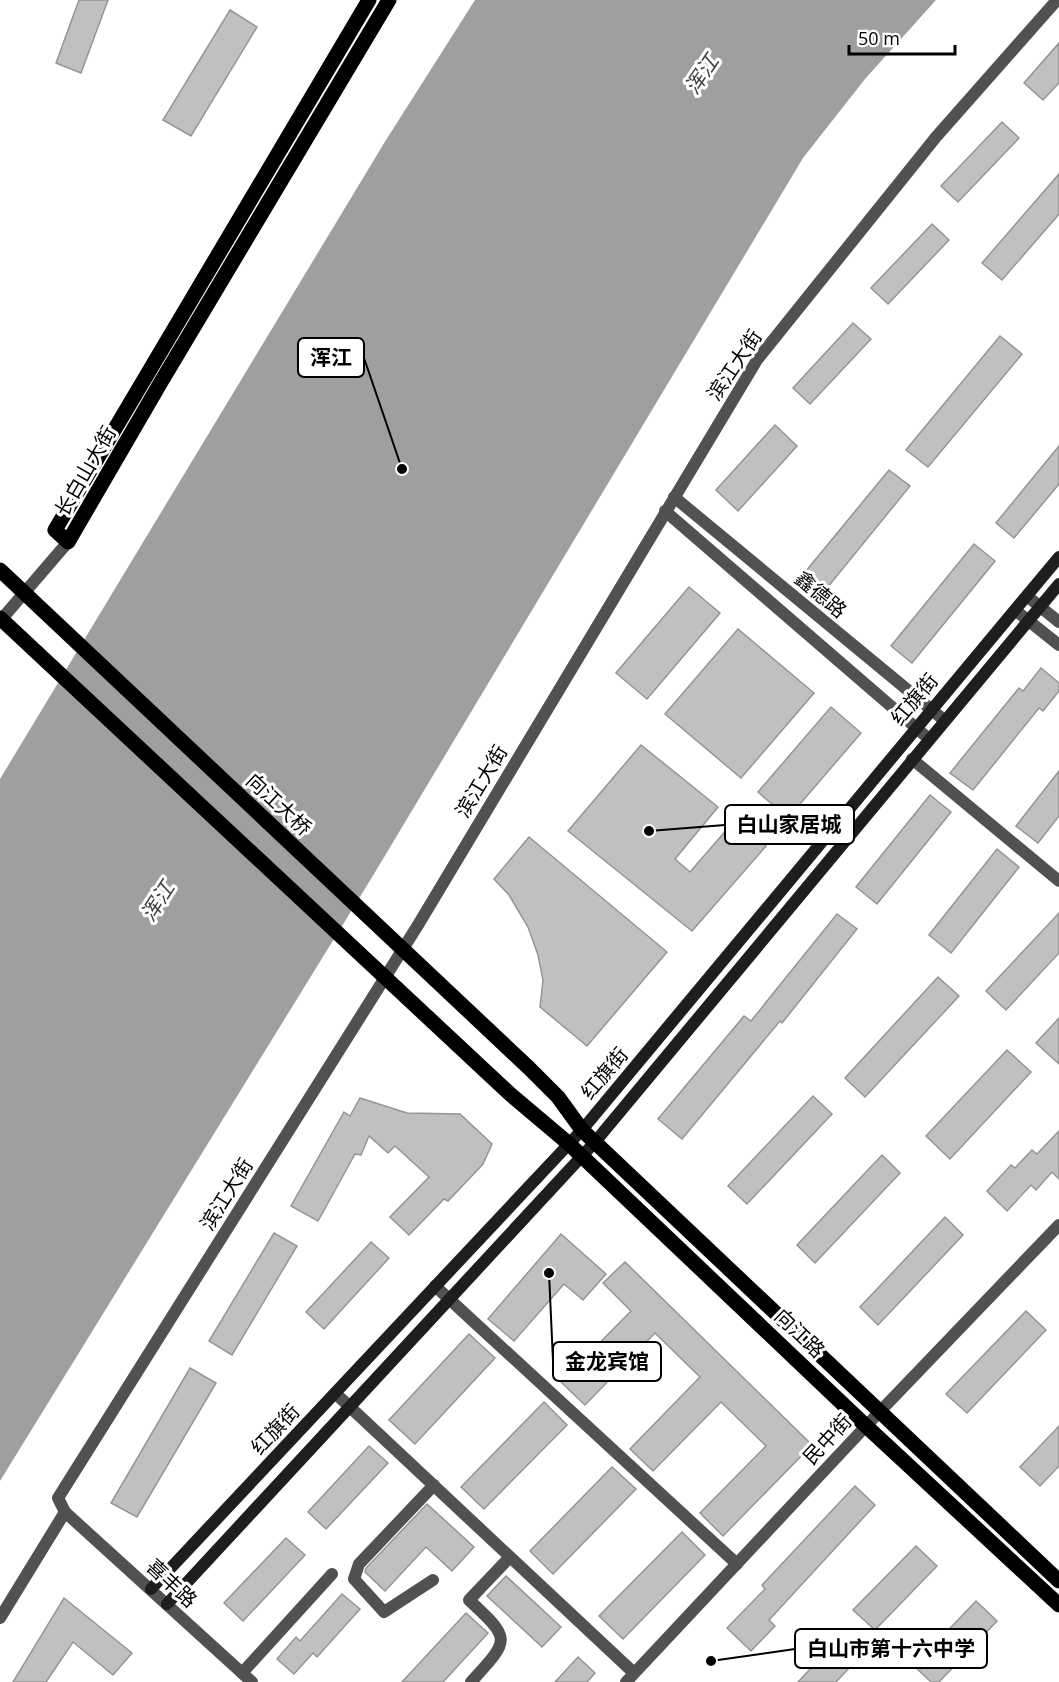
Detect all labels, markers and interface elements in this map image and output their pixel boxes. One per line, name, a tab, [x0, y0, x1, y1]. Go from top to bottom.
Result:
scale bar	[849, 18, 956, 56]
text: 50 m	[858, 26, 900, 50]
water label: 浑江	[678, 47, 725, 99]
street label: 滨江大街	[700, 324, 768, 406]
callout: 浑江	[298, 338, 364, 377]
text: 浑江	[310, 343, 352, 371]
street label: 长白山大街	[48, 421, 122, 521]
street label: 鑫德路	[789, 564, 853, 624]
street label: 红旗街	[884, 667, 944, 731]
street label: 滨江大街	[449, 740, 513, 822]
street label: 向江大桥	[241, 767, 317, 841]
callout: 白山家居城	[725, 805, 854, 844]
text: 白山家居城	[737, 810, 842, 838]
water label: 浑江	[134, 874, 181, 926]
street label: 红旗街	[574, 1041, 634, 1105]
street label: 滨江大街	[193, 1153, 259, 1235]
street label: 向江路	[769, 1302, 831, 1364]
callout: 金龙宾馆	[553, 1342, 661, 1381]
text: 金龙宾馆	[565, 1347, 649, 1375]
street label: 红旗街	[245, 1398, 305, 1460]
street label: 民中街	[797, 1408, 857, 1470]
street label: 喜丰路	[141, 1553, 203, 1613]
callout: 白山市第十六中学	[795, 1629, 987, 1668]
text: 白山市第十六中学	[807, 1634, 975, 1662]

